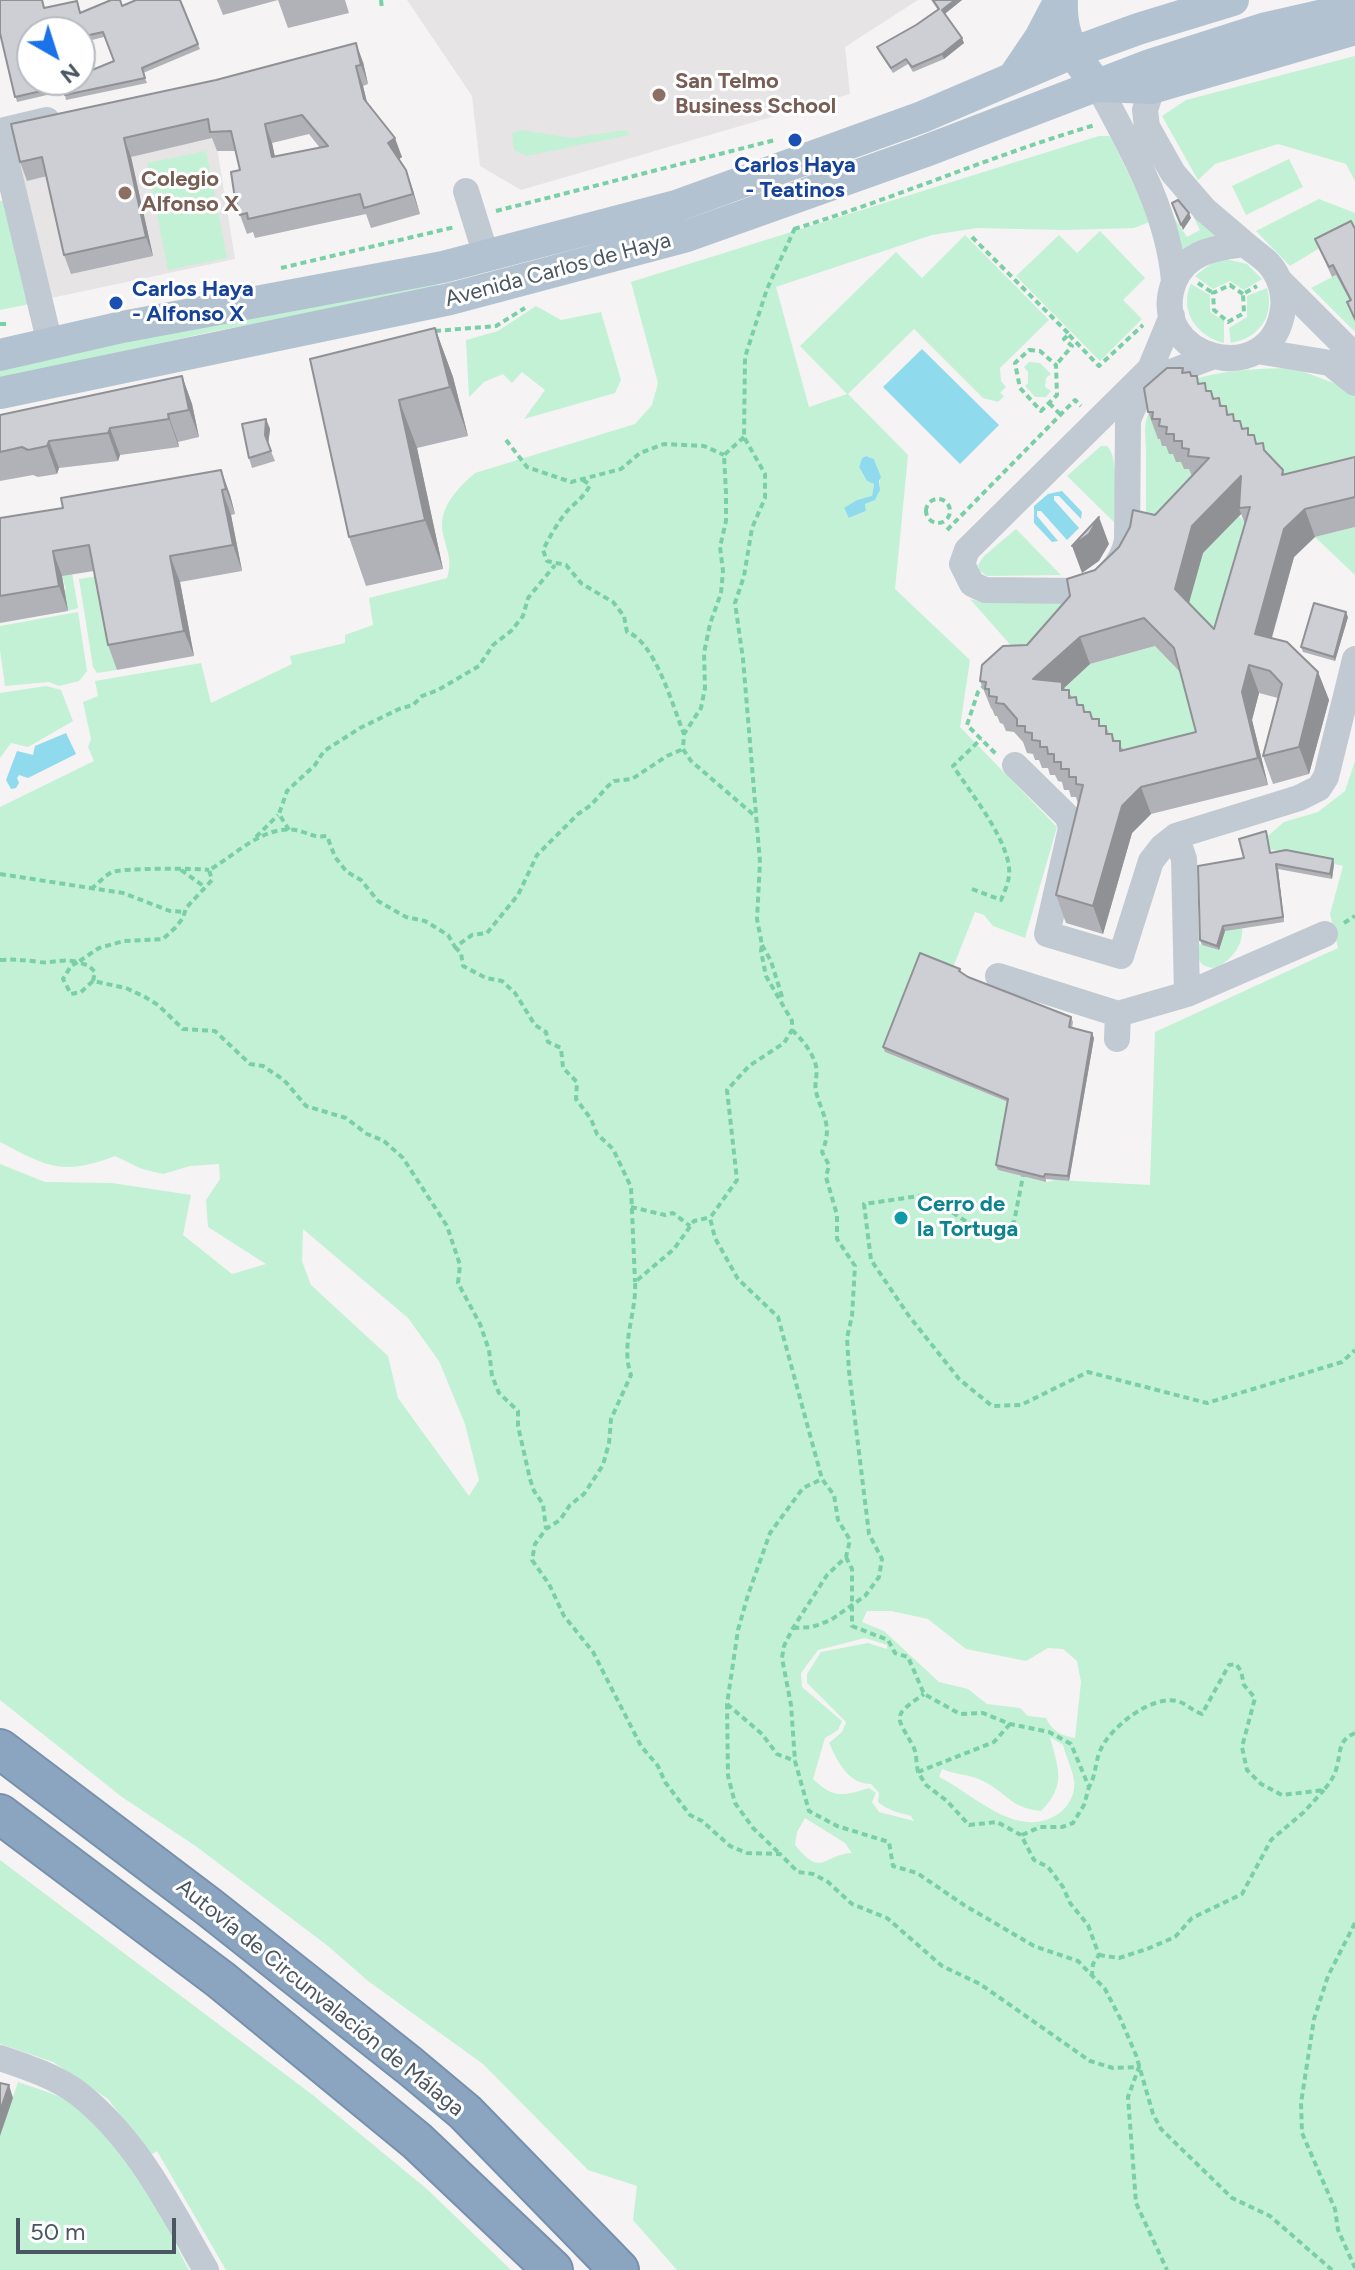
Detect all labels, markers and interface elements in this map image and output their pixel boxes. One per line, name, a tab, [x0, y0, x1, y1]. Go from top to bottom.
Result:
north arrow	[16, 16, 96, 96]
text: N	[55, 58, 85, 89]
place label: San Telmo Business School	[675, 69, 836, 120]
marker: San Telmo Business School	[650, 86, 668, 104]
marker: Carlos Haya - Teatinos	[786, 131, 804, 149]
place label: Carlos Haya - Teatinos	[734, 153, 856, 204]
place label: Colegio Alfonso X	[141, 167, 239, 218]
marker: Colegio Alfonso X	[116, 184, 134, 202]
street label: Avenida Carlos de Haya	[442, 227, 674, 313]
place label: Carlos Haya - Alfonso X	[132, 277, 254, 328]
marker: Carlos Haya - Alfonso X	[107, 294, 125, 312]
place label: Cerro de la Tortuga	[917, 1192, 1018, 1244]
marker: Cerro de la Tortuga	[892, 1209, 910, 1227]
street label: Autovía de Circunvalación de Málaga	[171, 1874, 469, 2122]
scale bar	[20, 2202, 180, 2252]
text: 50 m	[30, 2217, 86, 2246]

